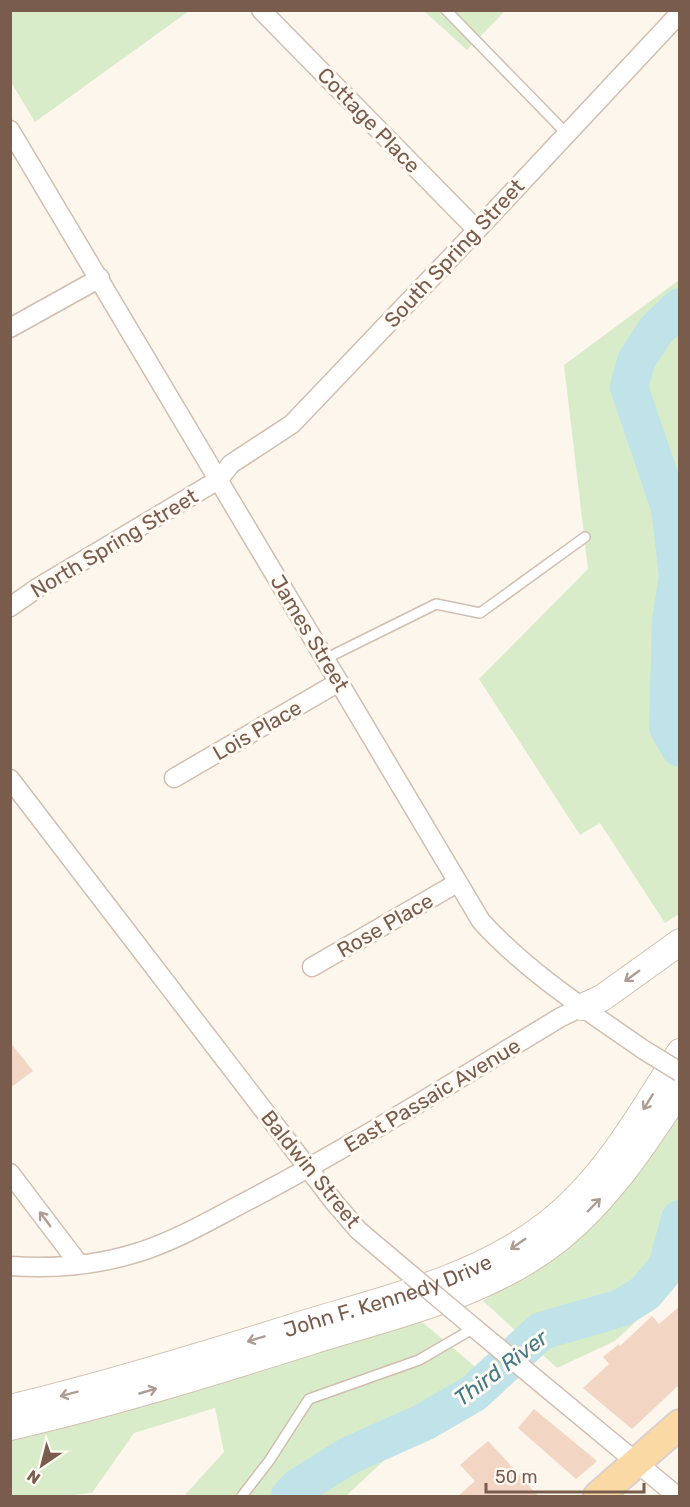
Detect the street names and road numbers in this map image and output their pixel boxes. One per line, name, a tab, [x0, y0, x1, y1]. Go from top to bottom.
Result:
street label: Cottage Place	[312, 62, 426, 178]
street label: South Spring Street	[379, 174, 529, 332]
street label: North Spring Street	[26, 483, 202, 603]
street label: James Street	[265, 570, 355, 696]
street label: Lois Place	[208, 695, 306, 765]
street label: Rose Place	[332, 887, 438, 963]
street label: East Passaic Avenue	[339, 1033, 525, 1157]
street label: Baldwin Street	[256, 1105, 366, 1233]
street label: John F. Kennedy Drive	[280, 1248, 496, 1342]

